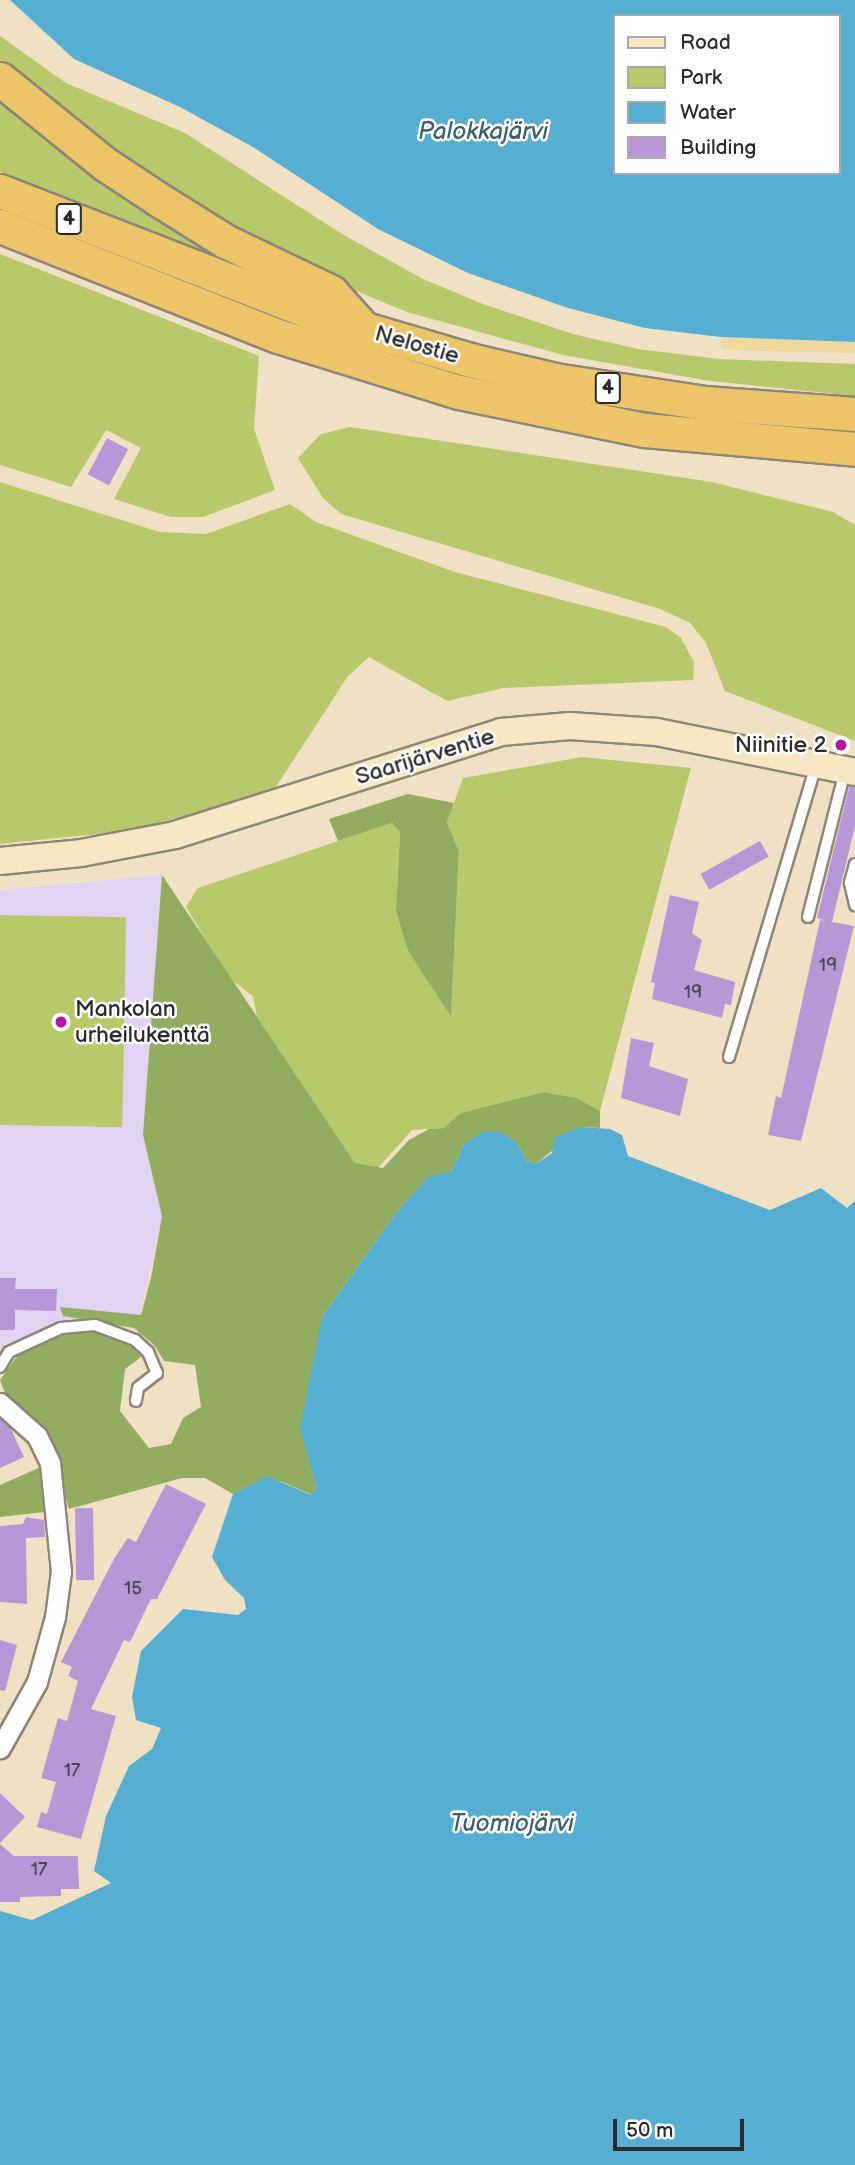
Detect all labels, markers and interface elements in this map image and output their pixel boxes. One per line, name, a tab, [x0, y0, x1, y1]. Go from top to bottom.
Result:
legend	[614, 14, 841, 175]
text: Road	[680, 30, 731, 55]
text: Park	[680, 65, 722, 90]
text: Water	[680, 100, 736, 125]
water label: Palokkajärvi	[418, 118, 548, 146]
text: Building	[680, 135, 756, 160]
road number: 4	[55, 202, 83, 236]
street label: Nelostie	[372, 320, 462, 370]
road number: 4	[594, 370, 622, 406]
street label: Saarijärventie	[352, 723, 498, 791]
place label: Niinitie 2	[735, 731, 827, 759]
marker: Niinitie 2	[833, 737, 849, 753]
house number: 19	[819, 955, 837, 977]
house number: 19	[684, 982, 702, 1004]
place label: Mankolan urheilukenttä	[75, 995, 210, 1049]
marker: Mankolan urheilukenttä	[53, 1014, 69, 1030]
house number: 15	[124, 1578, 142, 1600]
house number: 17	[64, 1760, 80, 1782]
water label: Tuomiojärvi	[450, 1810, 574, 1838]
house number: 17	[31, 1859, 47, 1881]
scale bar	[617, 2106, 748, 2150]
text: 50 m	[626, 2118, 673, 2143]

